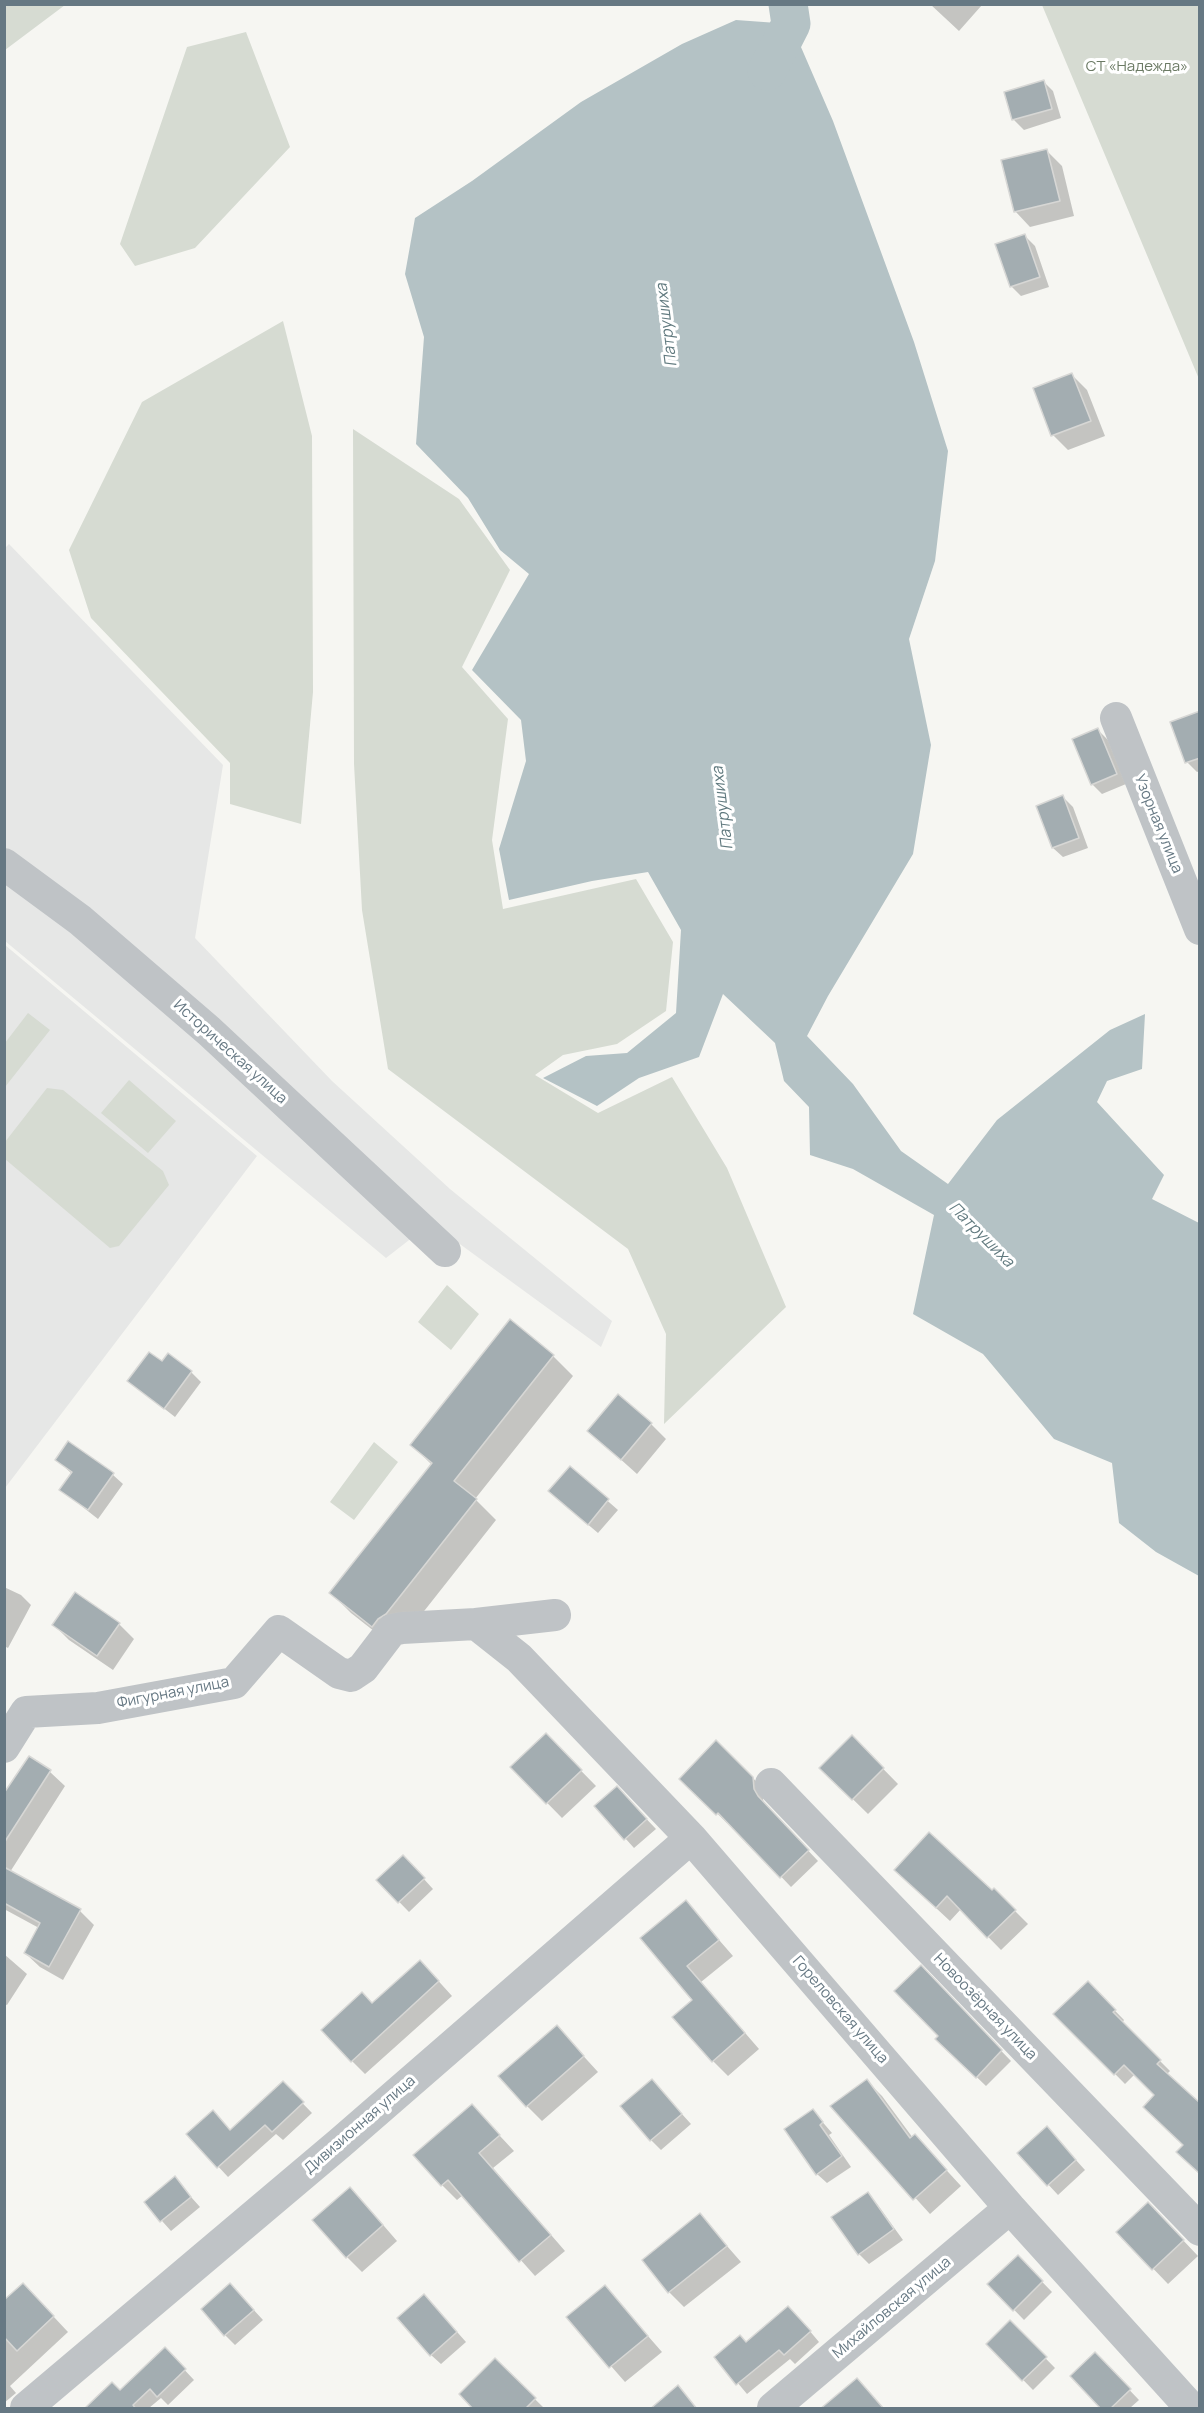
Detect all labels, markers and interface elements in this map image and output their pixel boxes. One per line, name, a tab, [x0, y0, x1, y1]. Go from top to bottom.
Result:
park label: СТ «Надежда»	[1086, 58, 1188, 76]
water label: Патрушиха	[652, 282, 682, 368]
water label: Патрушиха	[708, 765, 738, 851]
street label: Узорная улица	[1130, 772, 1186, 876]
street label: Историческая улица	[169, 996, 291, 1108]
water label: Патрушиха	[945, 1199, 1017, 1271]
street label: Фигурная улица	[115, 1673, 231, 1713]
street label: Новоозёрная улица	[930, 1950, 1040, 2064]
street label: Гореловская улица	[788, 1953, 892, 2067]
street label: Дивизионная улица	[301, 2072, 419, 2178]
street label: Михайловская улица	[829, 2253, 955, 2363]

